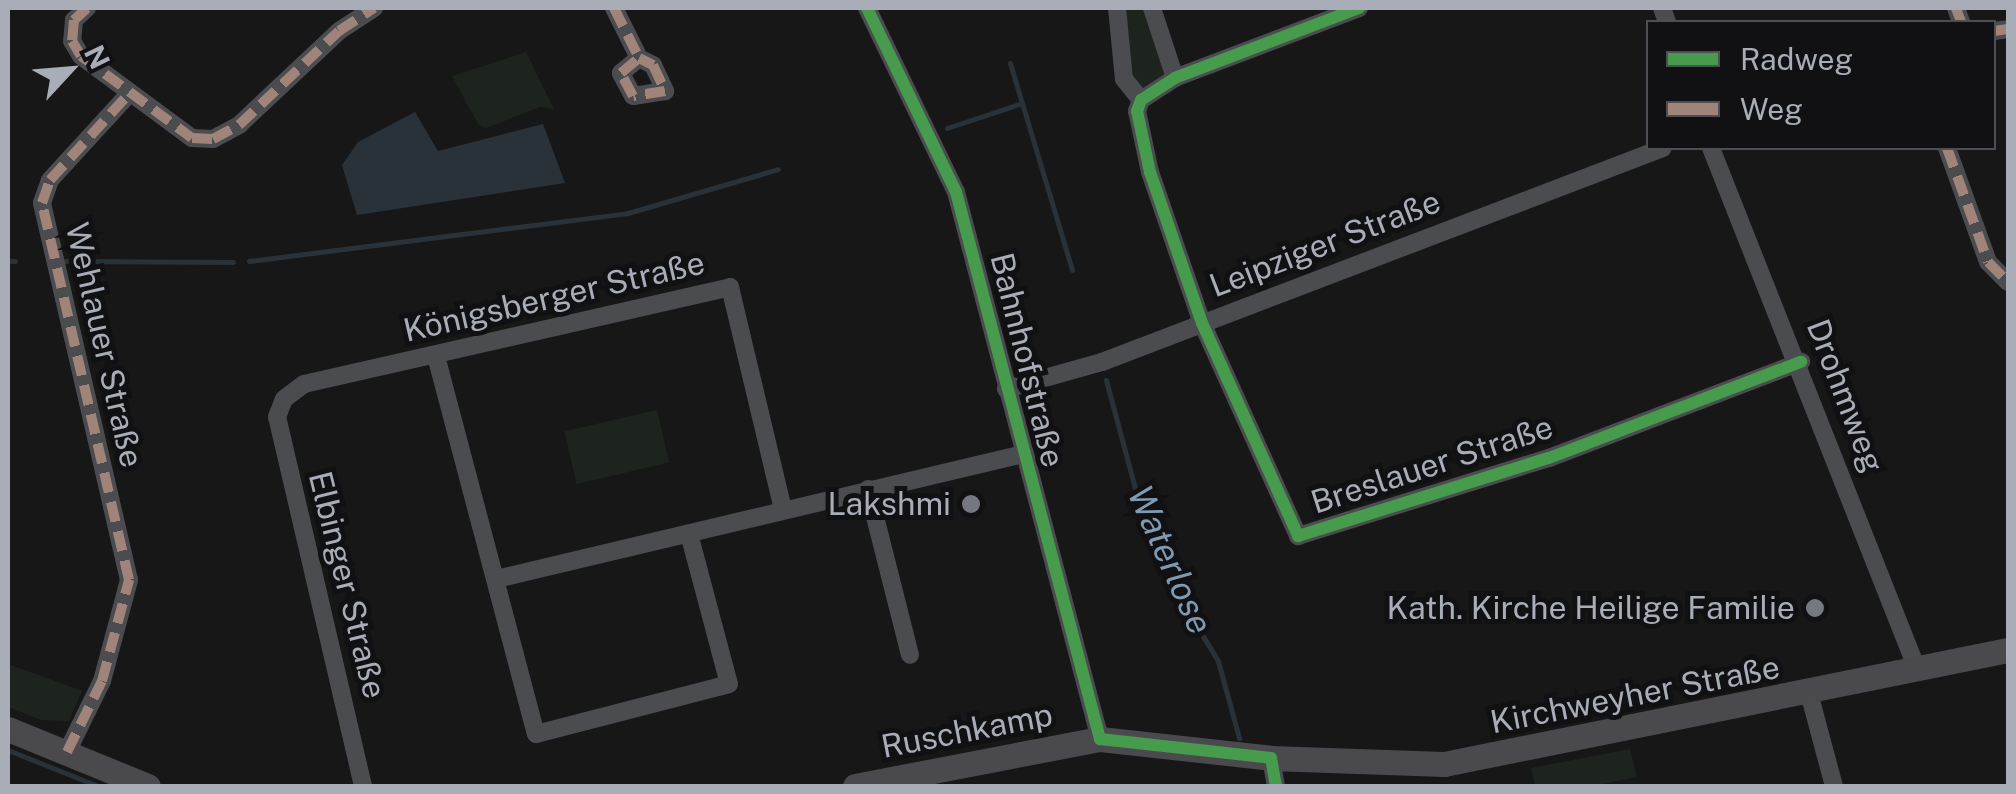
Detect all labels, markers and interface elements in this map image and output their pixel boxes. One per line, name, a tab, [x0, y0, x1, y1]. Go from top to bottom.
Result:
north arrow	[20, 20, 120, 120]
legend	[1646, 20, 1996, 150]
text: N	[78, 40, 117, 74]
text: Radweg	[1740, 41, 1853, 77]
text: Weg	[1740, 91, 1803, 127]
street label: Leipziger Straße	[1204, 182, 1446, 306]
street label: Wehlauer Straße	[57, 219, 151, 471]
street label: Königsberger Straße	[400, 244, 708, 350]
street label: Bahnhofstraße	[982, 249, 1072, 471]
street label: Drohmweg	[1798, 314, 1892, 478]
street label: Breslauer Straße	[1306, 408, 1558, 522]
street label: Elbinger Straße	[300, 468, 394, 702]
water label: Waterlose	[1119, 479, 1221, 641]
place label: Lakshmi	[828, 485, 951, 523]
marker: Lakshmi	[960, 493, 982, 515]
place label: Kath. Kirche Heilige Familie	[1386, 589, 1795, 627]
marker: Kath. Kirche Heilige Familie	[1804, 597, 1826, 619]
street label: Kirchweyher Straße	[1487, 648, 1783, 742]
street label: Ruschkamp	[878, 696, 1056, 766]

